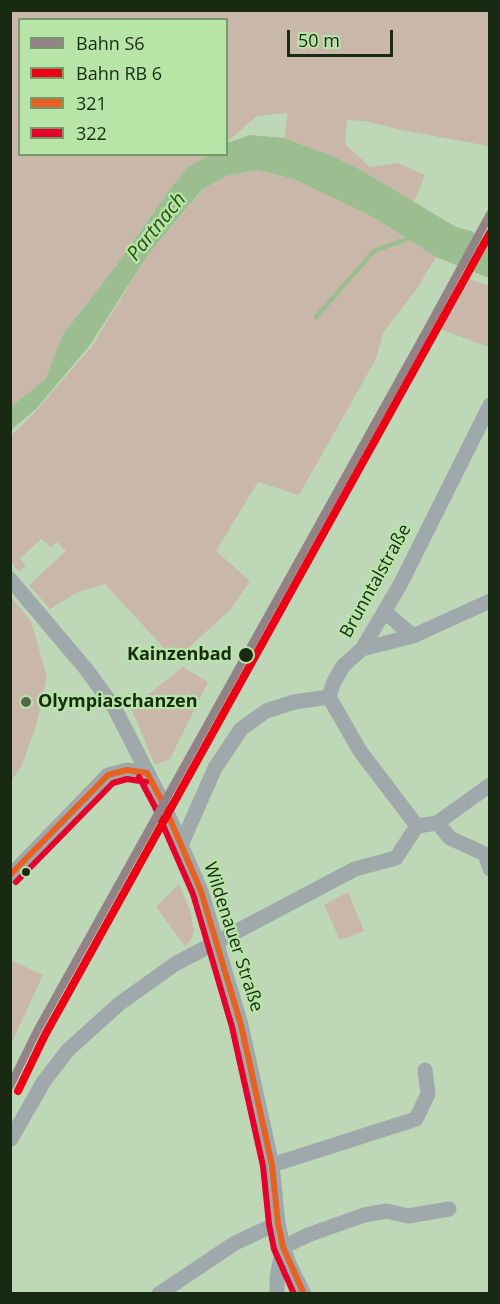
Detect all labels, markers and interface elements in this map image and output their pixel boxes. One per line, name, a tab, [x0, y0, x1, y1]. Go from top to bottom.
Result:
legend	[18, 18, 228, 156]
scale bar	[290, 18, 396, 56]
text: 50 m	[298, 28, 340, 52]
text: Bahn S6	[76, 31, 145, 55]
text: Bahn RB 6	[76, 61, 162, 85]
text: 321	[76, 91, 107, 115]
text: 322	[76, 121, 107, 145]
water label: Partnach	[122, 188, 192, 266]
street label: Brunntalstraße	[336, 520, 416, 642]
place label: Kainzenbad	[127, 644, 232, 666]
marker: Kainzenbad	[237, 646, 255, 664]
place label: Olympiaschanzen	[38, 691, 197, 713]
marker: Olympiaschanzen	[19, 695, 33, 709]
street label: Wildenauer Straße	[199, 859, 267, 1015]
unlabelled marker	[20, 866, 32, 878]

